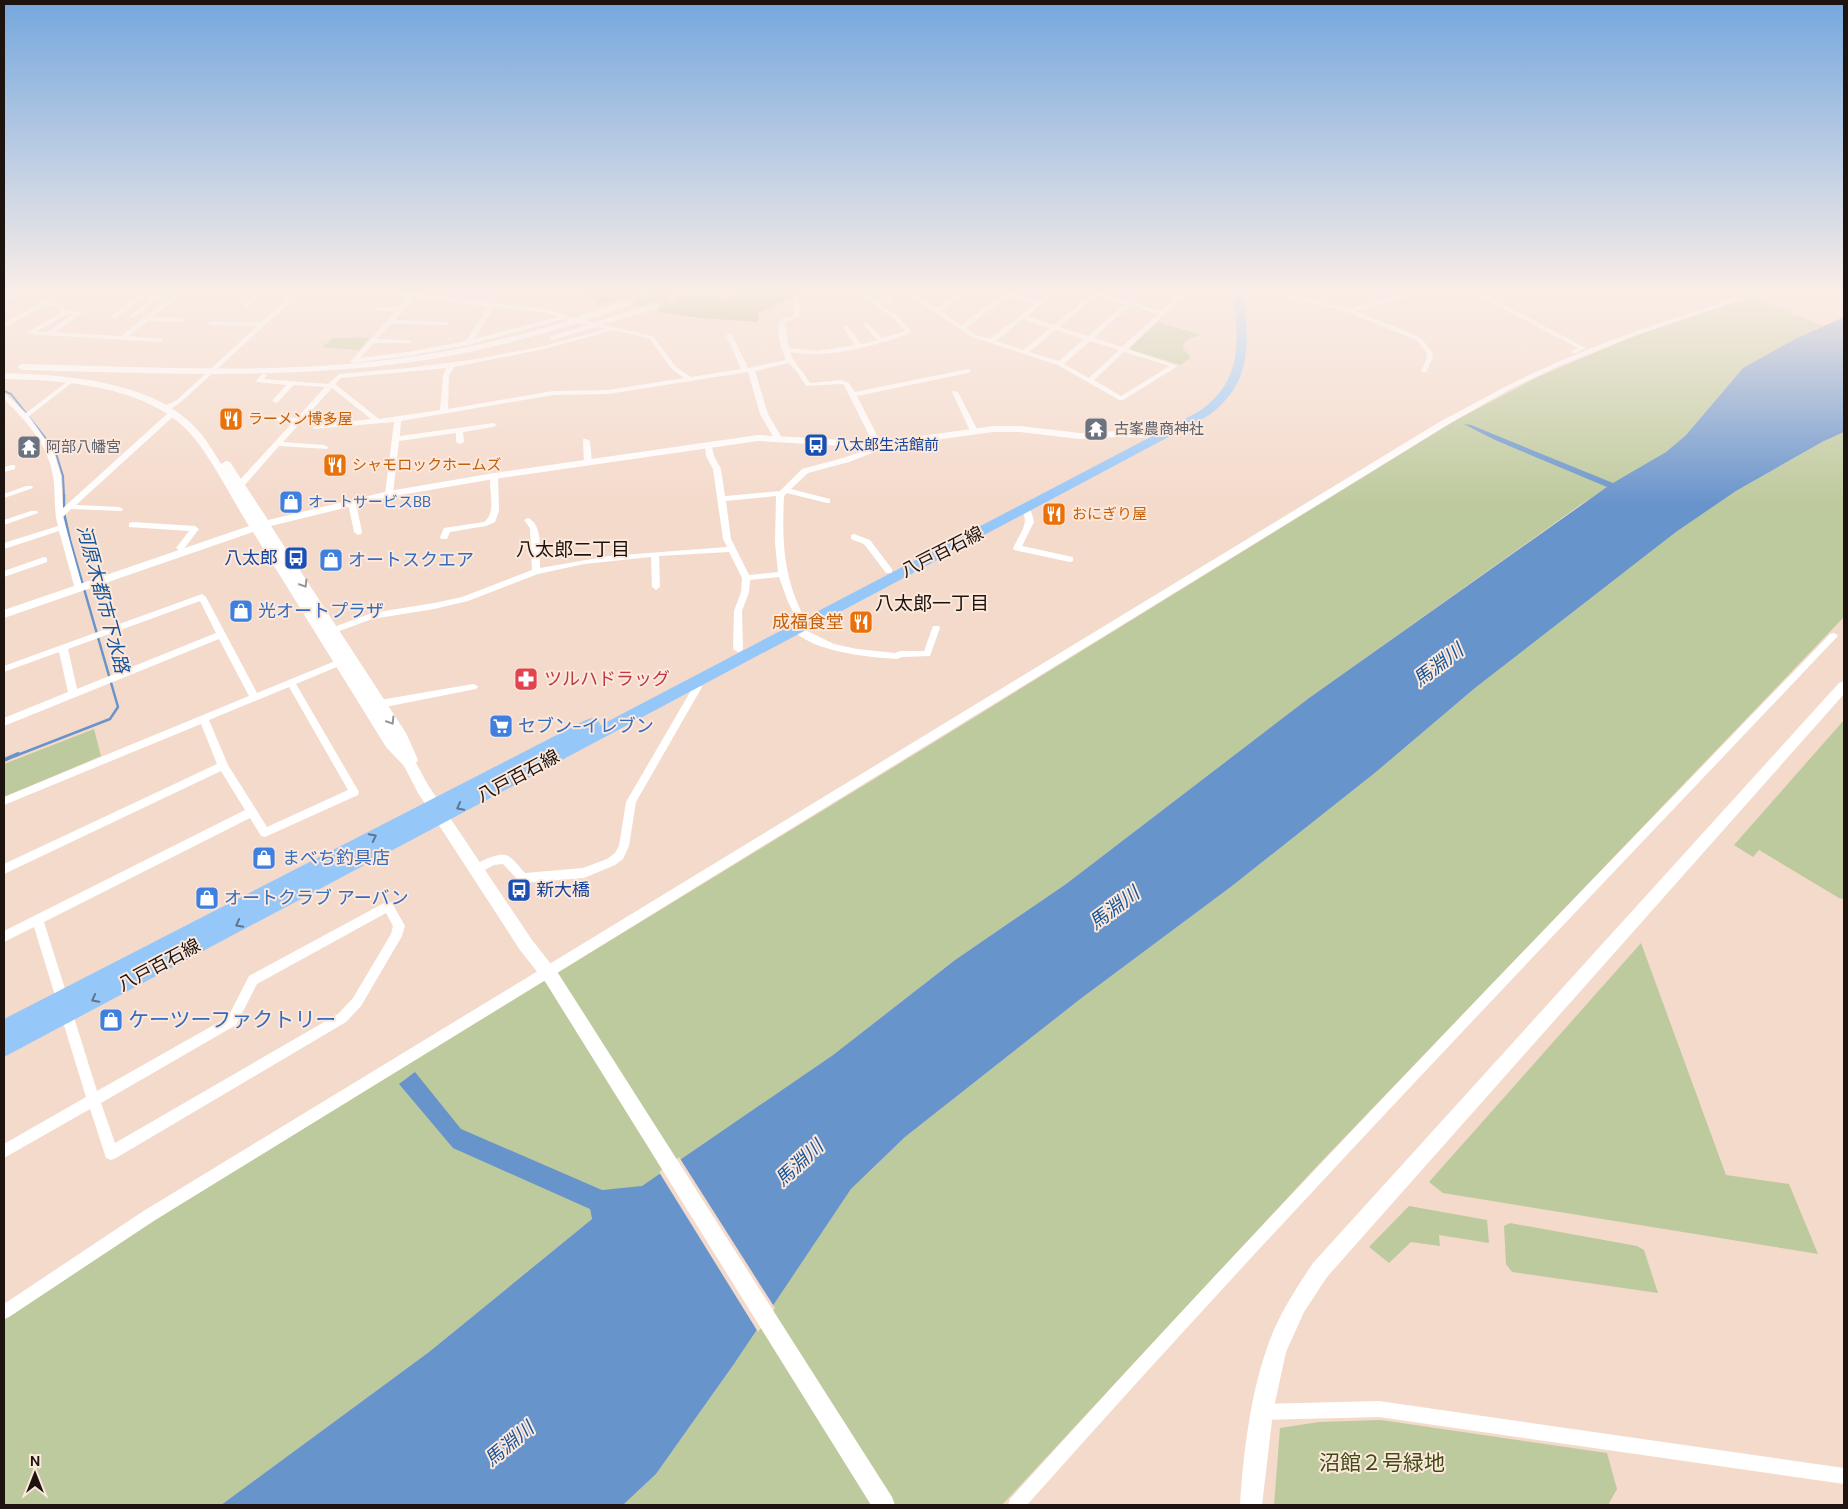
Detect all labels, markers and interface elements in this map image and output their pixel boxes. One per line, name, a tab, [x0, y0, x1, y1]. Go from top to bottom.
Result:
restaurant icon: ラーメン博多屋	[218, 406, 244, 432]
place label: ラーメン博多屋	[248, 409, 352, 429]
temple icon: 古峯農商神社	[1083, 416, 1109, 442]
place label: 古峯農商神社	[1114, 419, 1204, 439]
bus stop icon: 八太郎生活館前	[803, 432, 829, 458]
temple icon: 阿部八幡宮	[16, 434, 42, 460]
place label: 八太郎生活館前	[834, 435, 939, 455]
place label: 阿部八幡宮	[46, 437, 121, 457]
restaurant icon: シャモロックホームズ	[322, 452, 348, 478]
place label: シャモロックホームズ	[352, 455, 502, 475]
shop icon: オートサービスBB	[278, 489, 304, 515]
place label: オートサービスBB	[308, 492, 431, 512]
restaurant icon: おにぎり屋	[1041, 501, 1067, 527]
place label: おにぎり屋	[1072, 504, 1147, 524]
street label: 八戸百石線	[896, 521, 988, 583]
water label: 河原木都市下水路	[71, 522, 135, 678]
district label: 八太郎二丁目	[516, 537, 630, 562]
bus stop icon: 八太郎	[283, 545, 309, 571]
place label: 八太郎	[224, 546, 278, 570]
shop icon: オートスクエア	[318, 547, 344, 573]
place label: オートスクエア	[348, 548, 474, 572]
one-way arrow	[298, 579, 307, 588]
district label: 八太郎一丁目	[875, 591, 989, 616]
shop icon: 光オートプラザ	[228, 598, 254, 624]
place label: 光オートプラザ	[258, 599, 384, 623]
restaurant icon: 成福食堂	[848, 609, 874, 635]
place label: 成福食堂	[772, 610, 844, 634]
water label: 馬淵川	[1408, 637, 1470, 692]
pharmacy icon: ツルハドラッグ	[513, 666, 539, 692]
place label: ツルハドラッグ	[544, 667, 670, 691]
supermarket icon: セブン-イレブン	[488, 713, 514, 739]
place label: セブン-イレブン	[518, 714, 654, 738]
one-way arrow	[385, 716, 394, 725]
street label: 八戸百石線	[473, 744, 563, 808]
one-way arrow	[456, 801, 465, 811]
one-way arrow	[368, 833, 377, 843]
shop icon: まべち釣具店	[251, 845, 277, 871]
place label: まべち釣具店	[282, 846, 390, 870]
bus stop icon: 新大橋	[506, 877, 532, 903]
place label: 新大橋	[536, 878, 590, 902]
water label: 馬淵川	[1084, 880, 1146, 935]
shop icon: オートクラブ アーバン	[194, 885, 220, 911]
place label: オートクラブ アーバン	[224, 886, 408, 910]
one-way arrow	[235, 918, 244, 928]
street label: 八戸百石線	[114, 933, 204, 997]
one-way arrow	[91, 993, 100, 1003]
place label: ケーツーファクトリー	[128, 1006, 336, 1034]
shop icon: ケーツーファクトリー	[98, 1007, 124, 1033]
water label: 馬淵川	[770, 1133, 830, 1192]
water label: 馬淵川	[479, 1415, 540, 1472]
north arrow	[10, 1449, 60, 1499]
park label: 沼館２号緑地	[1319, 1449, 1445, 1477]
text: N	[30, 1452, 40, 1470]

